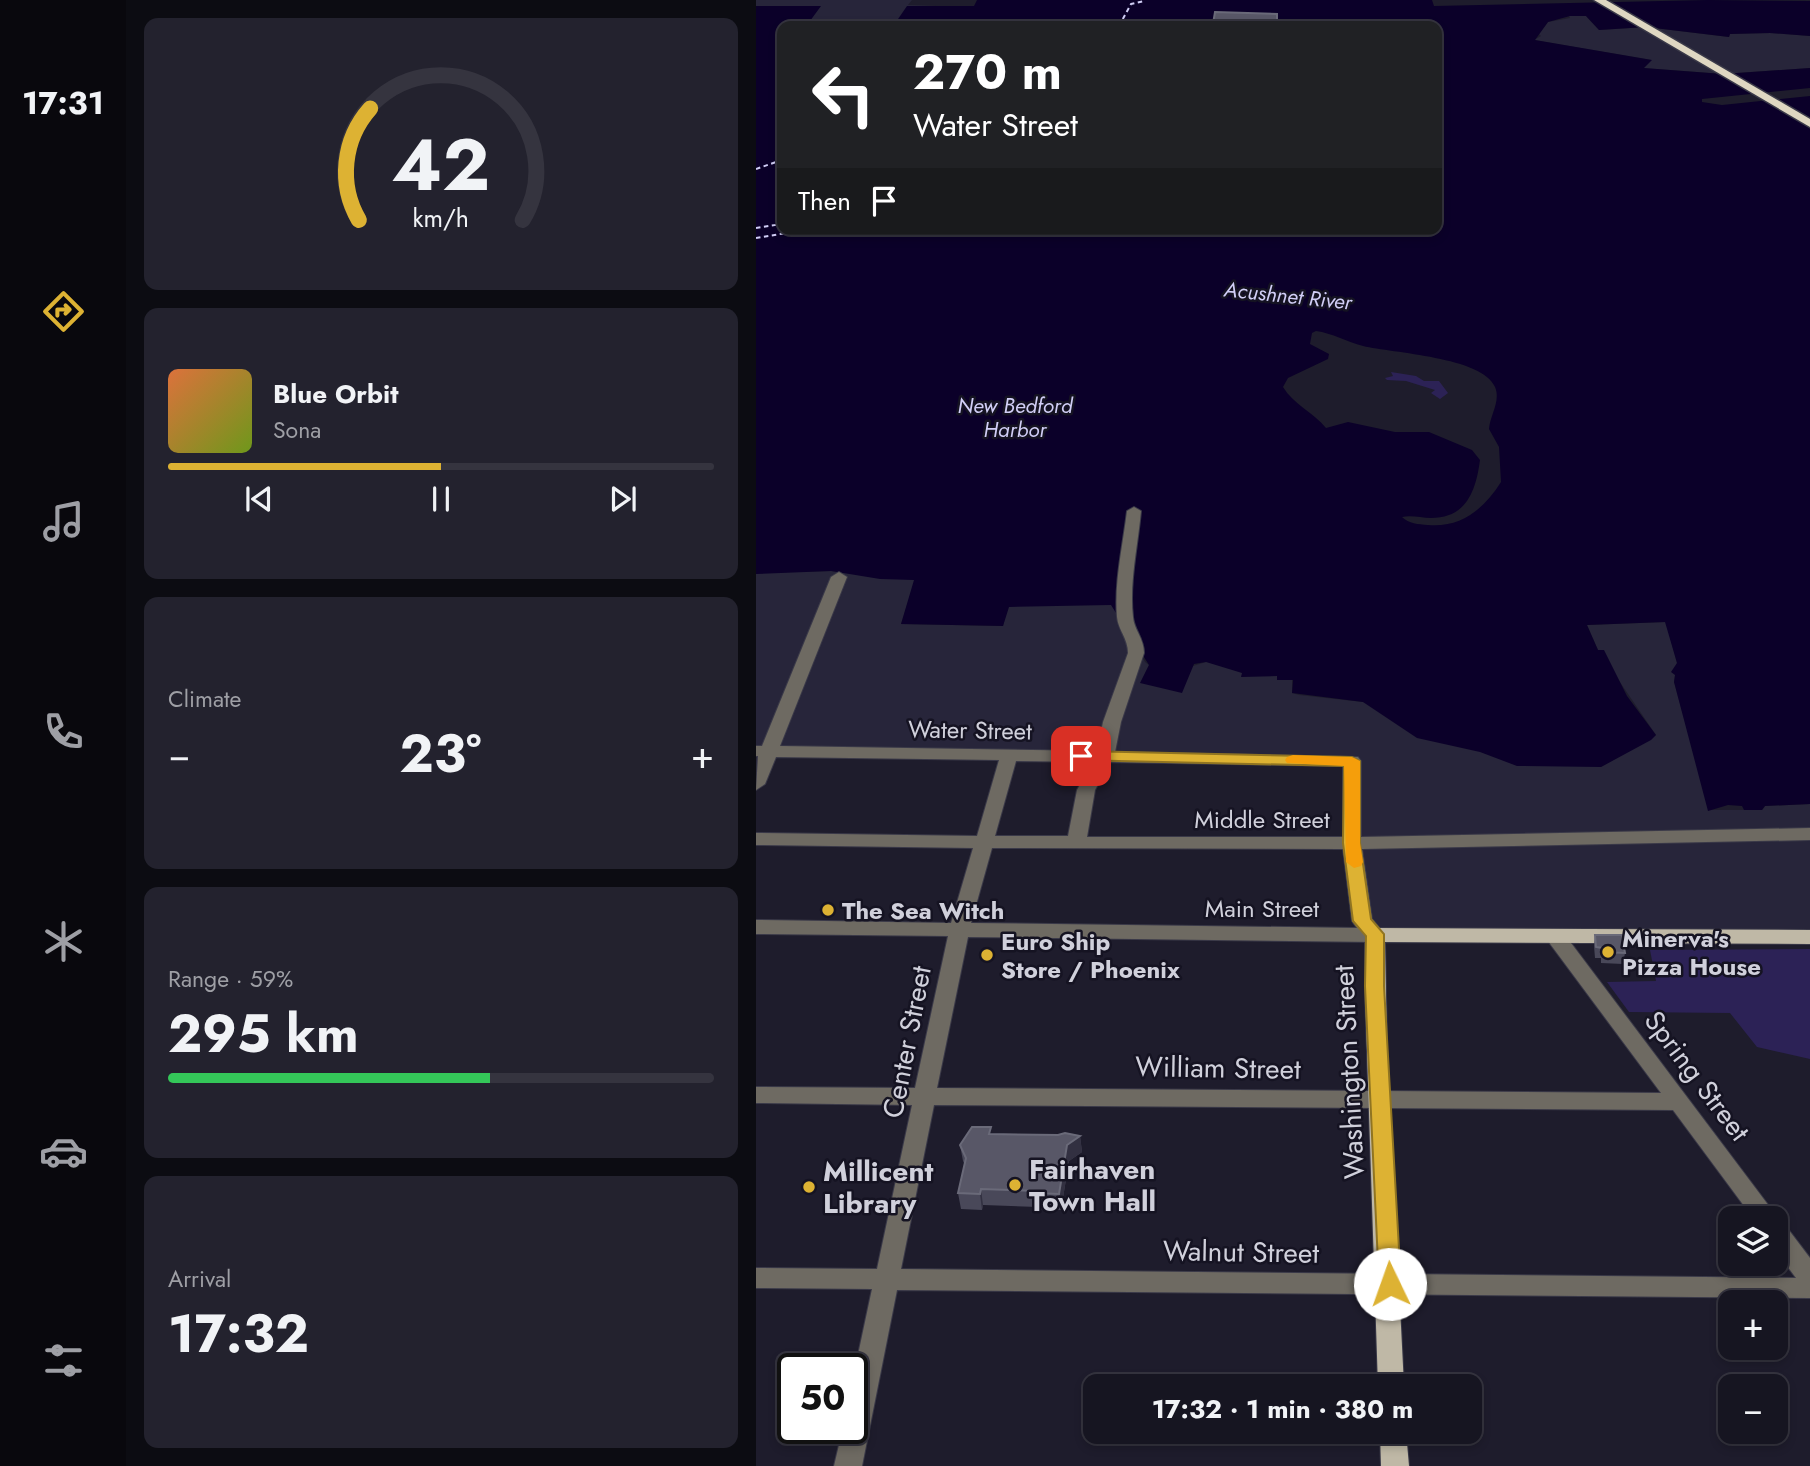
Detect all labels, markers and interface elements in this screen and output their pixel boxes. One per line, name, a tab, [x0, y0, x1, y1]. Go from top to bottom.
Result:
text: 270 m	[913, 37, 1062, 107]
icon: left	[798, 49, 889, 140]
text: 17:31	[22, 80, 104, 126]
text: Water Street	[913, 102, 1078, 148]
text: 42	[392, 112, 490, 217]
text: Then	[798, 182, 851, 220]
icon: arrive	[865, 182, 903, 220]
text: km/h	[413, 200, 469, 236]
water label: Acushnet River	[1222, 274, 1354, 318]
icon: directions	[39, 287, 88, 336]
text: Blue Orbit	[273, 375, 398, 413]
water label: New Bedford Harbor	[957, 391, 1074, 445]
text: Sona	[273, 413, 321, 447]
icon: previous	[240, 480, 278, 518]
icon: pause	[422, 480, 460, 518]
icon: next	[604, 480, 642, 518]
icon: music	[39, 497, 88, 546]
text: Climate	[168, 682, 241, 716]
icon: phone	[39, 707, 88, 756]
street label: Water Street	[908, 711, 1032, 749]
text: 23°	[400, 716, 481, 792]
pin	[1051, 726, 1111, 786]
text: −	[168, 727, 190, 782]
text: +	[691, 727, 714, 782]
icon: arrive	[1062, 737, 1100, 775]
street label: Middle Street	[1194, 802, 1330, 837]
street label: Main Street	[1205, 891, 1319, 926]
place label: The Sea Witch	[842, 893, 1004, 928]
marker: The Sea Witch	[820, 902, 836, 918]
icon: climate	[39, 917, 88, 966]
place label: Minerva's Pizza House	[1622, 921, 1761, 984]
place label: Euro Ship Store / Phoenix	[1001, 924, 1180, 987]
marker: Minerva's Pizza House	[1600, 944, 1616, 960]
marker: Euro Ship Store / Phoenix	[979, 947, 995, 963]
text: Range · 59%	[168, 962, 293, 996]
street label: Center Street	[872, 962, 942, 1122]
street label: Washington Street	[1323, 964, 1375, 1180]
text: 295 km	[168, 996, 359, 1072]
street label: Spring Street	[1634, 1002, 1760, 1150]
street label: William Street	[1135, 1046, 1301, 1090]
icon: car	[39, 1127, 88, 1176]
place label: Fairhaven Town Hall	[1029, 1149, 1156, 1222]
place label: Millicent Library	[823, 1151, 934, 1224]
marker: Fairhaven Town Hall	[1007, 1177, 1023, 1193]
marker: Millicent Library	[801, 1179, 817, 1195]
map controls	[1718, 1206, 1788, 1444]
button: layers	[1718, 1206, 1788, 1276]
street label: Walnut Street	[1163, 1230, 1320, 1274]
position arrow	[1353, 1247, 1427, 1321]
text: Arrival	[168, 1262, 231, 1296]
button: +	[1718, 1290, 1788, 1360]
text: 17:32	[168, 1296, 309, 1372]
icon: filters	[39, 1336, 88, 1385]
speed limit sign: 50	[777, 1353, 868, 1444]
button: −	[1718, 1374, 1788, 1444]
text: 17:32 · 1 min · 380 m	[1152, 1390, 1413, 1428]

